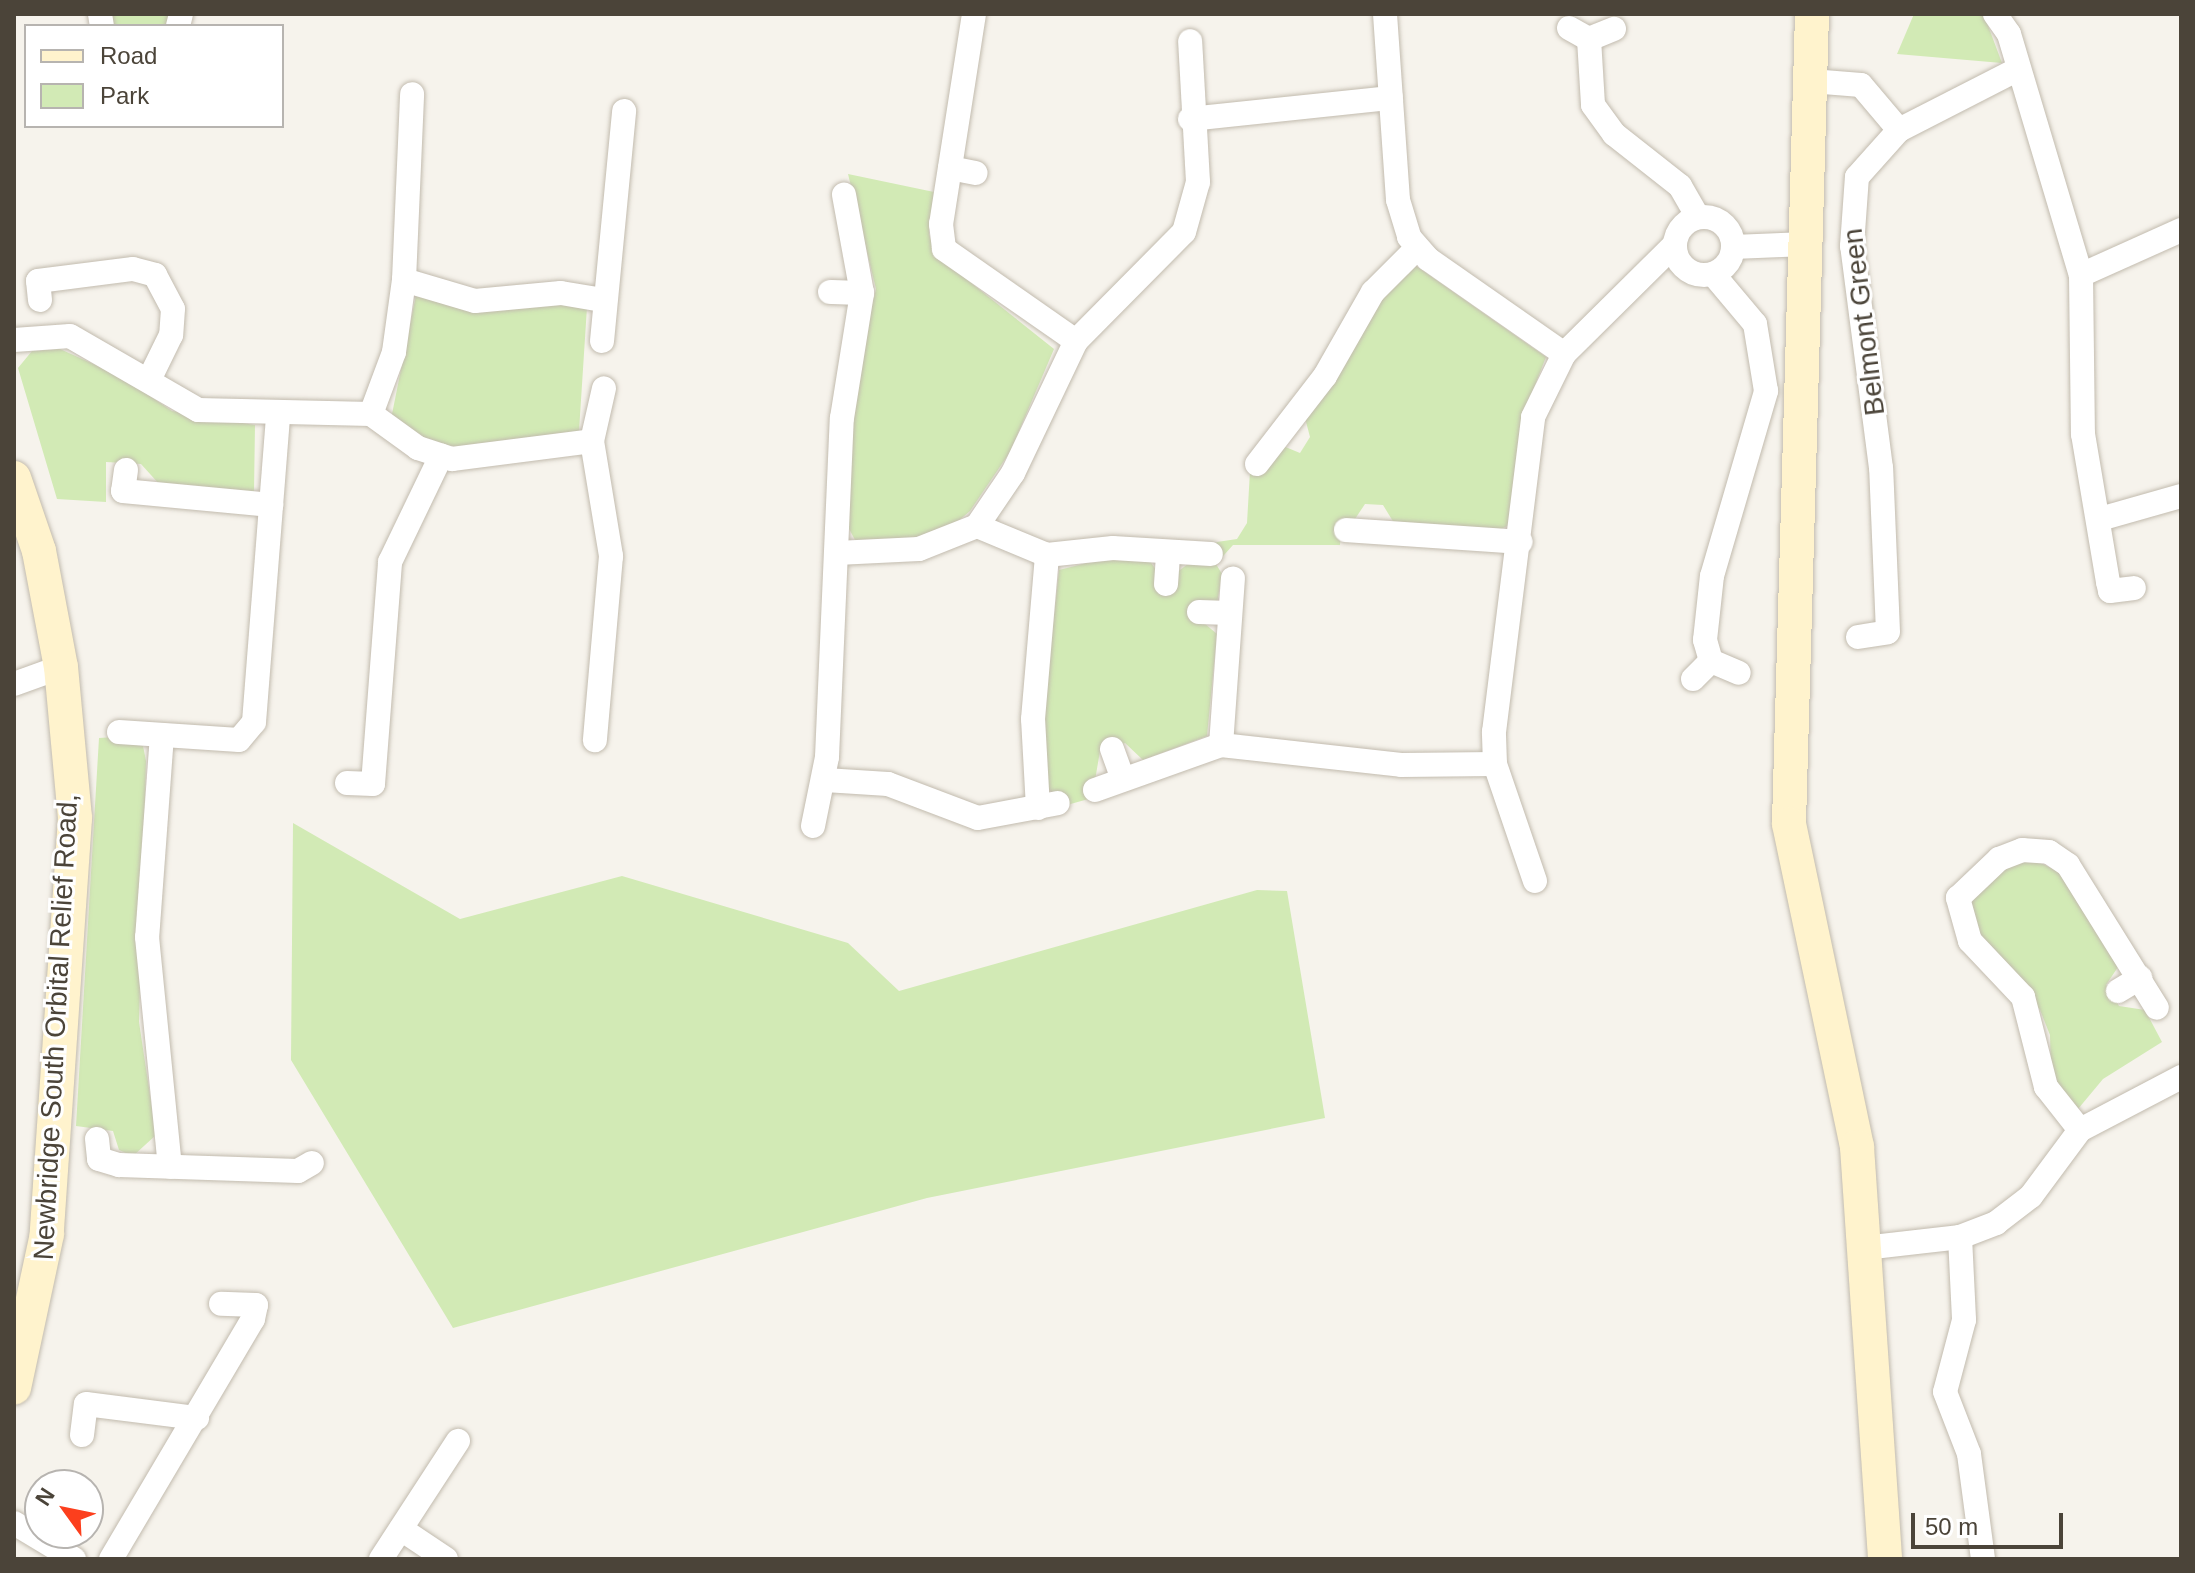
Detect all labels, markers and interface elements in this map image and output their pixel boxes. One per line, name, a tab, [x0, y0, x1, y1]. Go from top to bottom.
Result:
legend	[24, 24, 284, 128]
text: Road	[100, 42, 157, 69]
text: Park	[100, 82, 149, 109]
street label: Belmont Green	[1836, 226, 1892, 418]
street label: Newbridge South Orbital Relief Road,	[27, 793, 85, 1261]
north arrow	[24, 1469, 104, 1549]
text: N	[30, 1483, 60, 1510]
scale bar	[1915, 1497, 2067, 1547]
text: 50 m	[1925, 1513, 1978, 1540]

